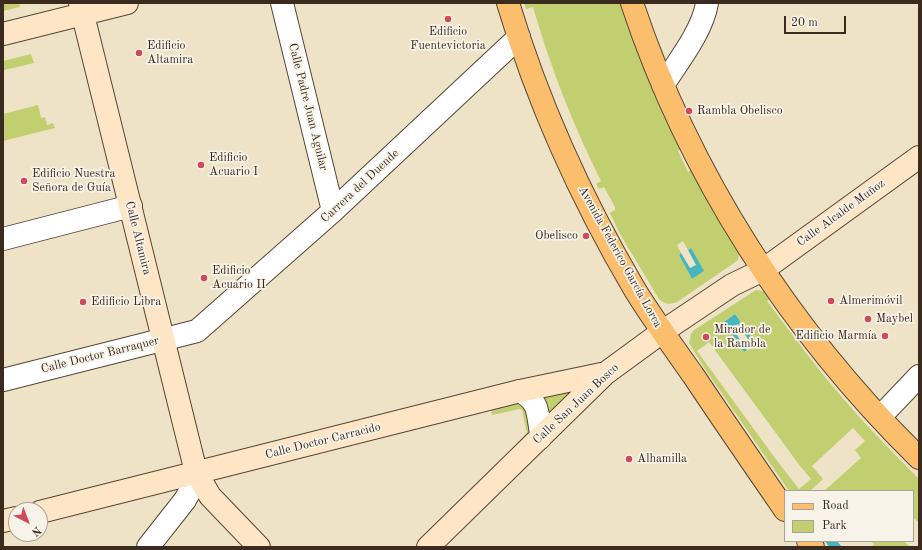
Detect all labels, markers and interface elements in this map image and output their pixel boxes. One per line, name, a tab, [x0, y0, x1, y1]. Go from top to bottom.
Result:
scale bar	[786, 8, 848, 34]
marker: Edificio Fuentevictoria	[443, 14, 453, 24]
text: 20 m	[791, 17, 818, 29]
place label: Edificio Fuentevictoria	[410, 25, 486, 53]
place label: Edificio Altamira	[147, 39, 193, 67]
street label: Calle Padre Juan Aguilar	[285, 42, 331, 172]
marker: Edificio Altamira	[134, 48, 144, 58]
place label: Rambla Obelisco	[697, 104, 783, 118]
marker: Rambla Obelisco	[684, 106, 694, 116]
street label: Carrera del Duende	[318, 146, 402, 226]
place label: Edificio Acuario I	[209, 151, 258, 179]
marker: Edificio Acuario I	[196, 160, 206, 170]
place label: Edificio Nuestra Señora de Guía	[32, 167, 115, 195]
marker: Edificio Nuestra Señora de Guía	[19, 176, 29, 186]
street label: Calle Alcalde Muñoz	[794, 176, 888, 250]
street label: Avenida Federico García Lorca	[575, 184, 665, 330]
street label: Calle Altamira	[122, 200, 154, 276]
place label: Obelisco	[535, 229, 578, 243]
marker: Obelisco	[581, 231, 591, 241]
place label: Edificio Acuario II	[212, 264, 266, 292]
marker: Edificio Acuario II	[199, 273, 209, 283]
place label: Almerimóvil	[839, 294, 902, 308]
place label: Edificio Libra	[91, 295, 161, 309]
marker: Almerimóvil	[826, 296, 836, 306]
marker: Edificio Libra	[78, 297, 88, 307]
place label: Maybel	[876, 312, 913, 326]
marker: Maybel	[863, 314, 873, 324]
place label: Mirador de la Rambla	[714, 323, 770, 351]
place label: Edificio Marmía	[795, 329, 877, 343]
marker: Edificio Marmía	[880, 331, 890, 341]
marker: Mirador de la Rambla	[701, 332, 711, 342]
street label: Calle Doctor Barraquer	[39, 333, 161, 377]
street label: Calle San Juan Bosco	[530, 361, 622, 447]
street label: Calle Doctor Carracido	[264, 420, 382, 462]
place label: Alhamilla	[637, 452, 687, 466]
marker: Alhamilla	[624, 454, 634, 464]
legend	[784, 490, 914, 542]
text: Road	[822, 500, 849, 512]
north arrow	[8, 502, 48, 542]
text: Park	[822, 520, 847, 532]
text: N	[29, 524, 42, 537]

